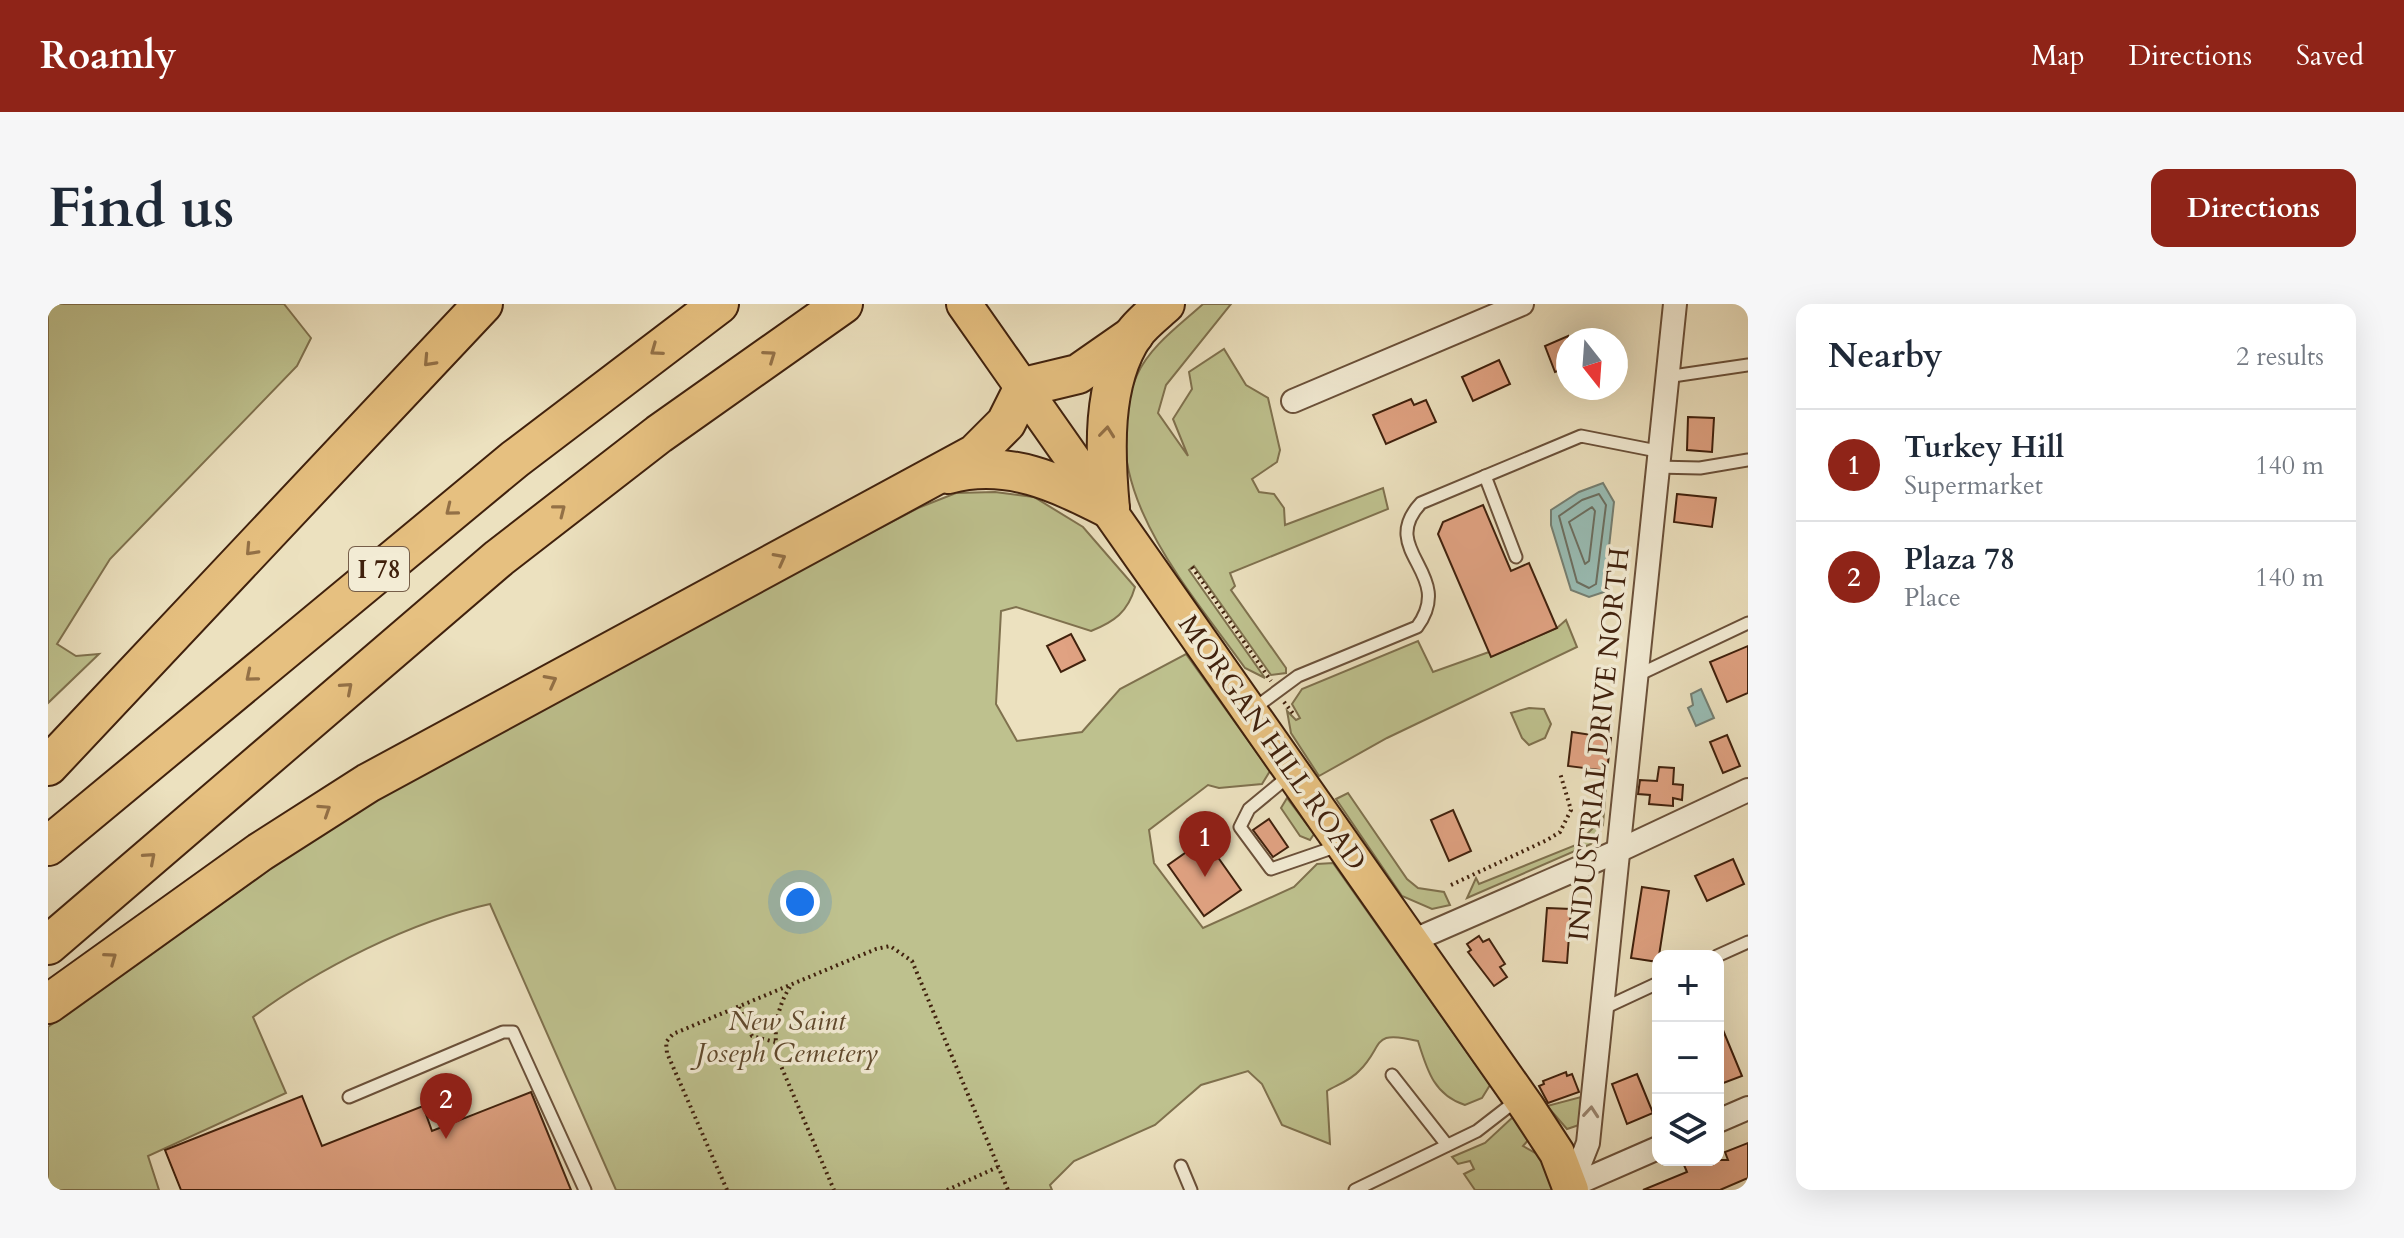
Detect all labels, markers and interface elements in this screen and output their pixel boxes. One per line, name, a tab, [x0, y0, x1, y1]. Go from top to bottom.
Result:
text: Roamly	[40, 30, 177, 82]
text: Map	[2031, 37, 2085, 75]
text: Directions	[2129, 37, 2252, 75]
text: Saved	[2296, 37, 2364, 75]
button: Directions	[2151, 169, 2356, 247]
text: Find us	[48, 171, 234, 246]
north arrow	[1556, 328, 1628, 400]
text: Nearby	[1828, 333, 1943, 379]
text: 2 results	[2236, 339, 2324, 374]
one-way arrow	[650, 341, 665, 355]
one-way arrow	[761, 351, 775, 366]
one-way arrow	[424, 352, 439, 366]
one-way arrow	[1098, 425, 1115, 438]
text: Turkey Hill	[1904, 427, 2064, 468]
text: 1	[1847, 448, 1861, 483]
text: 140 m	[2255, 448, 2324, 483]
text: Supermarket	[1904, 468, 2043, 503]
one-way arrow	[446, 500, 460, 515]
one-way arrow	[552, 506, 566, 520]
text: Plaza 78	[1904, 539, 2015, 580]
one-way arrow	[246, 541, 261, 555]
street label: INDUSTRIAL DRIVE NORTH	[1559, 545, 1639, 943]
road number: I 78	[349, 547, 409, 591]
one-way arrow	[772, 553, 786, 568]
text: 2	[1847, 560, 1861, 595]
text: 140 m	[2255, 560, 2324, 595]
text: Place	[1904, 580, 1961, 615]
street label: MORGAN HILL ROAD	[1169, 607, 1375, 878]
one-way arrow	[246, 666, 260, 681]
one-way arrow	[542, 676, 557, 691]
one-way arrow	[338, 684, 352, 698]
one-way arrow	[316, 805, 331, 820]
pin: 1	[1179, 811, 1231, 877]
one-way arrow	[140, 853, 155, 868]
your location	[780, 882, 820, 922]
map controls	[1652, 950, 1724, 1166]
button: +	[1652, 950, 1724, 1022]
one-way arrow	[103, 953, 117, 968]
park label: New Saint Joseph Cemetery	[690, 1002, 879, 1072]
button: −	[1652, 1022, 1724, 1094]
pin: 2	[420, 1073, 472, 1139]
button: layers	[1652, 1094, 1724, 1166]
one-way arrow	[1582, 1105, 1599, 1118]

